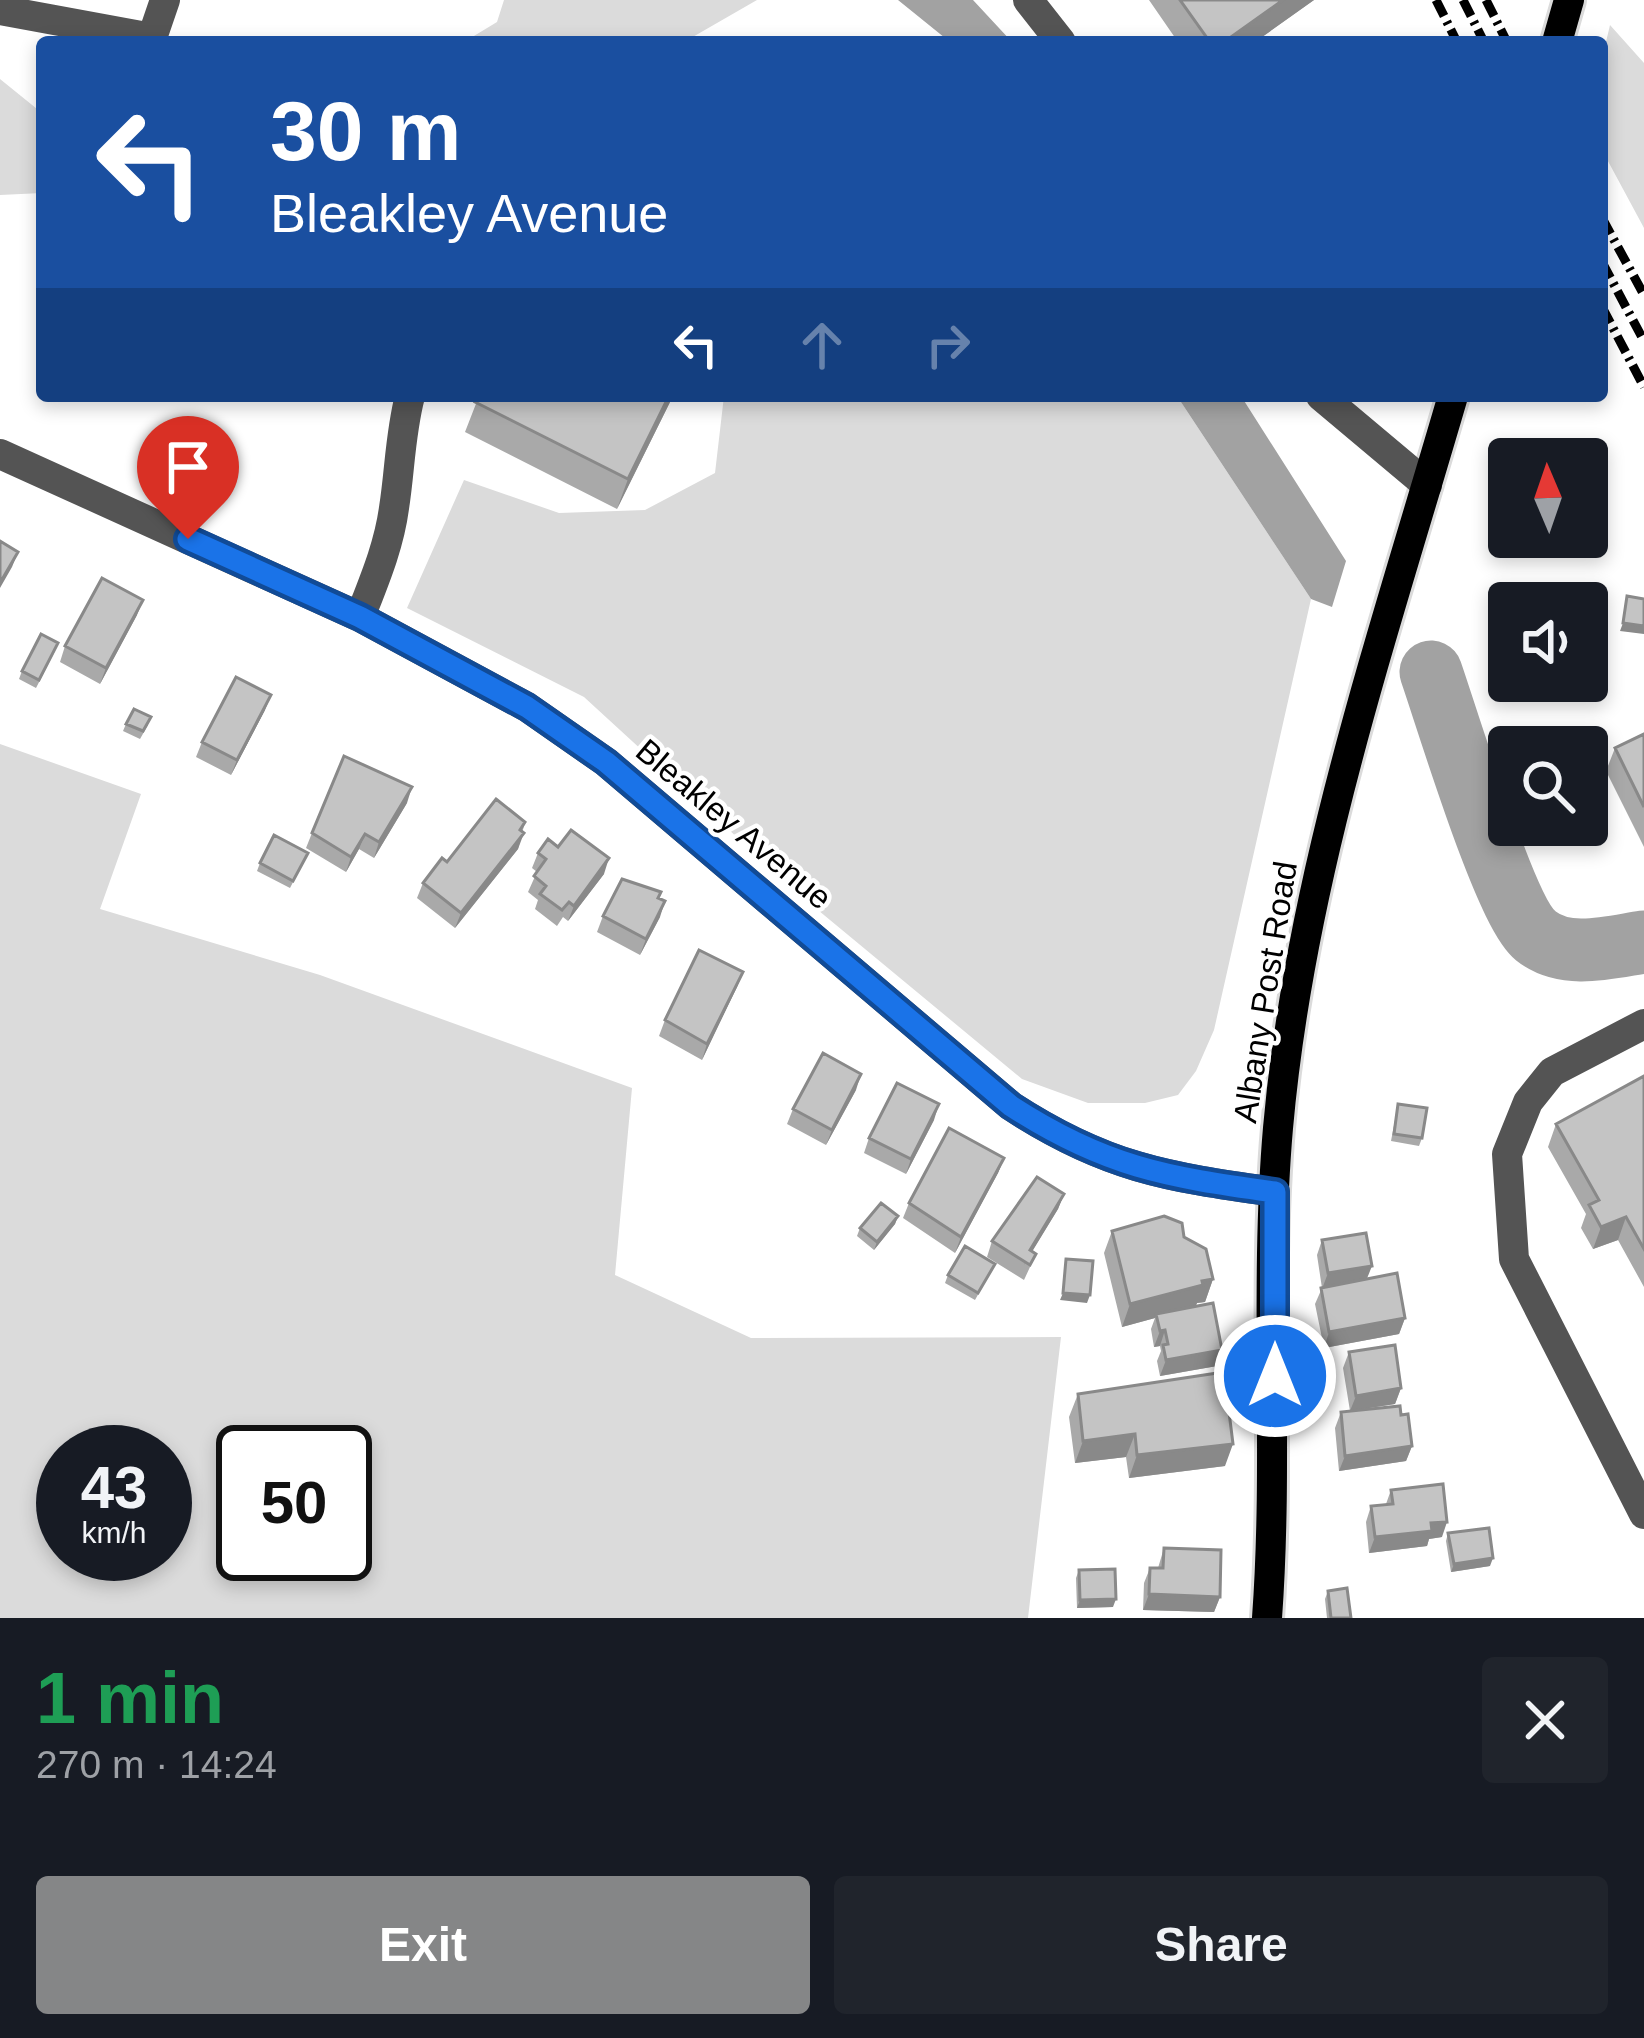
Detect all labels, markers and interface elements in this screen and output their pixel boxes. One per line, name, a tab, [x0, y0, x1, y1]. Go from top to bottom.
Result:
icon: left	[72, 84, 228, 240]
text: 30 m	[270, 84, 461, 178]
text: Bleakley Avenue	[270, 183, 668, 243]
icon: left	[663, 312, 729, 378]
icon: ahead	[789, 312, 855, 378]
icon: right	[915, 312, 981, 378]
pin	[137, 416, 239, 539]
icon: arrive	[155, 434, 221, 500]
north arrow	[1488, 438, 1608, 558]
map controls	[1488, 438, 1608, 846]
button: sound	[1488, 582, 1608, 702]
button: search	[1488, 726, 1608, 846]
street label: Bleakley Avenue	[629, 732, 839, 916]
street label: Albany Post Road	[1226, 859, 1304, 1125]
position arrow	[1212, 1313, 1338, 1439]
speed limit sign: 50	[216, 1425, 372, 1581]
text: 43	[81, 1454, 147, 1521]
text: km/h	[81, 1516, 147, 1549]
button: close	[1482, 1657, 1608, 1783]
text: 1 min	[36, 1658, 224, 1738]
text: 270 m · 14:24	[36, 1743, 277, 1786]
button: Exit	[36, 1876, 810, 2014]
button: Share	[834, 1876, 1608, 2014]

